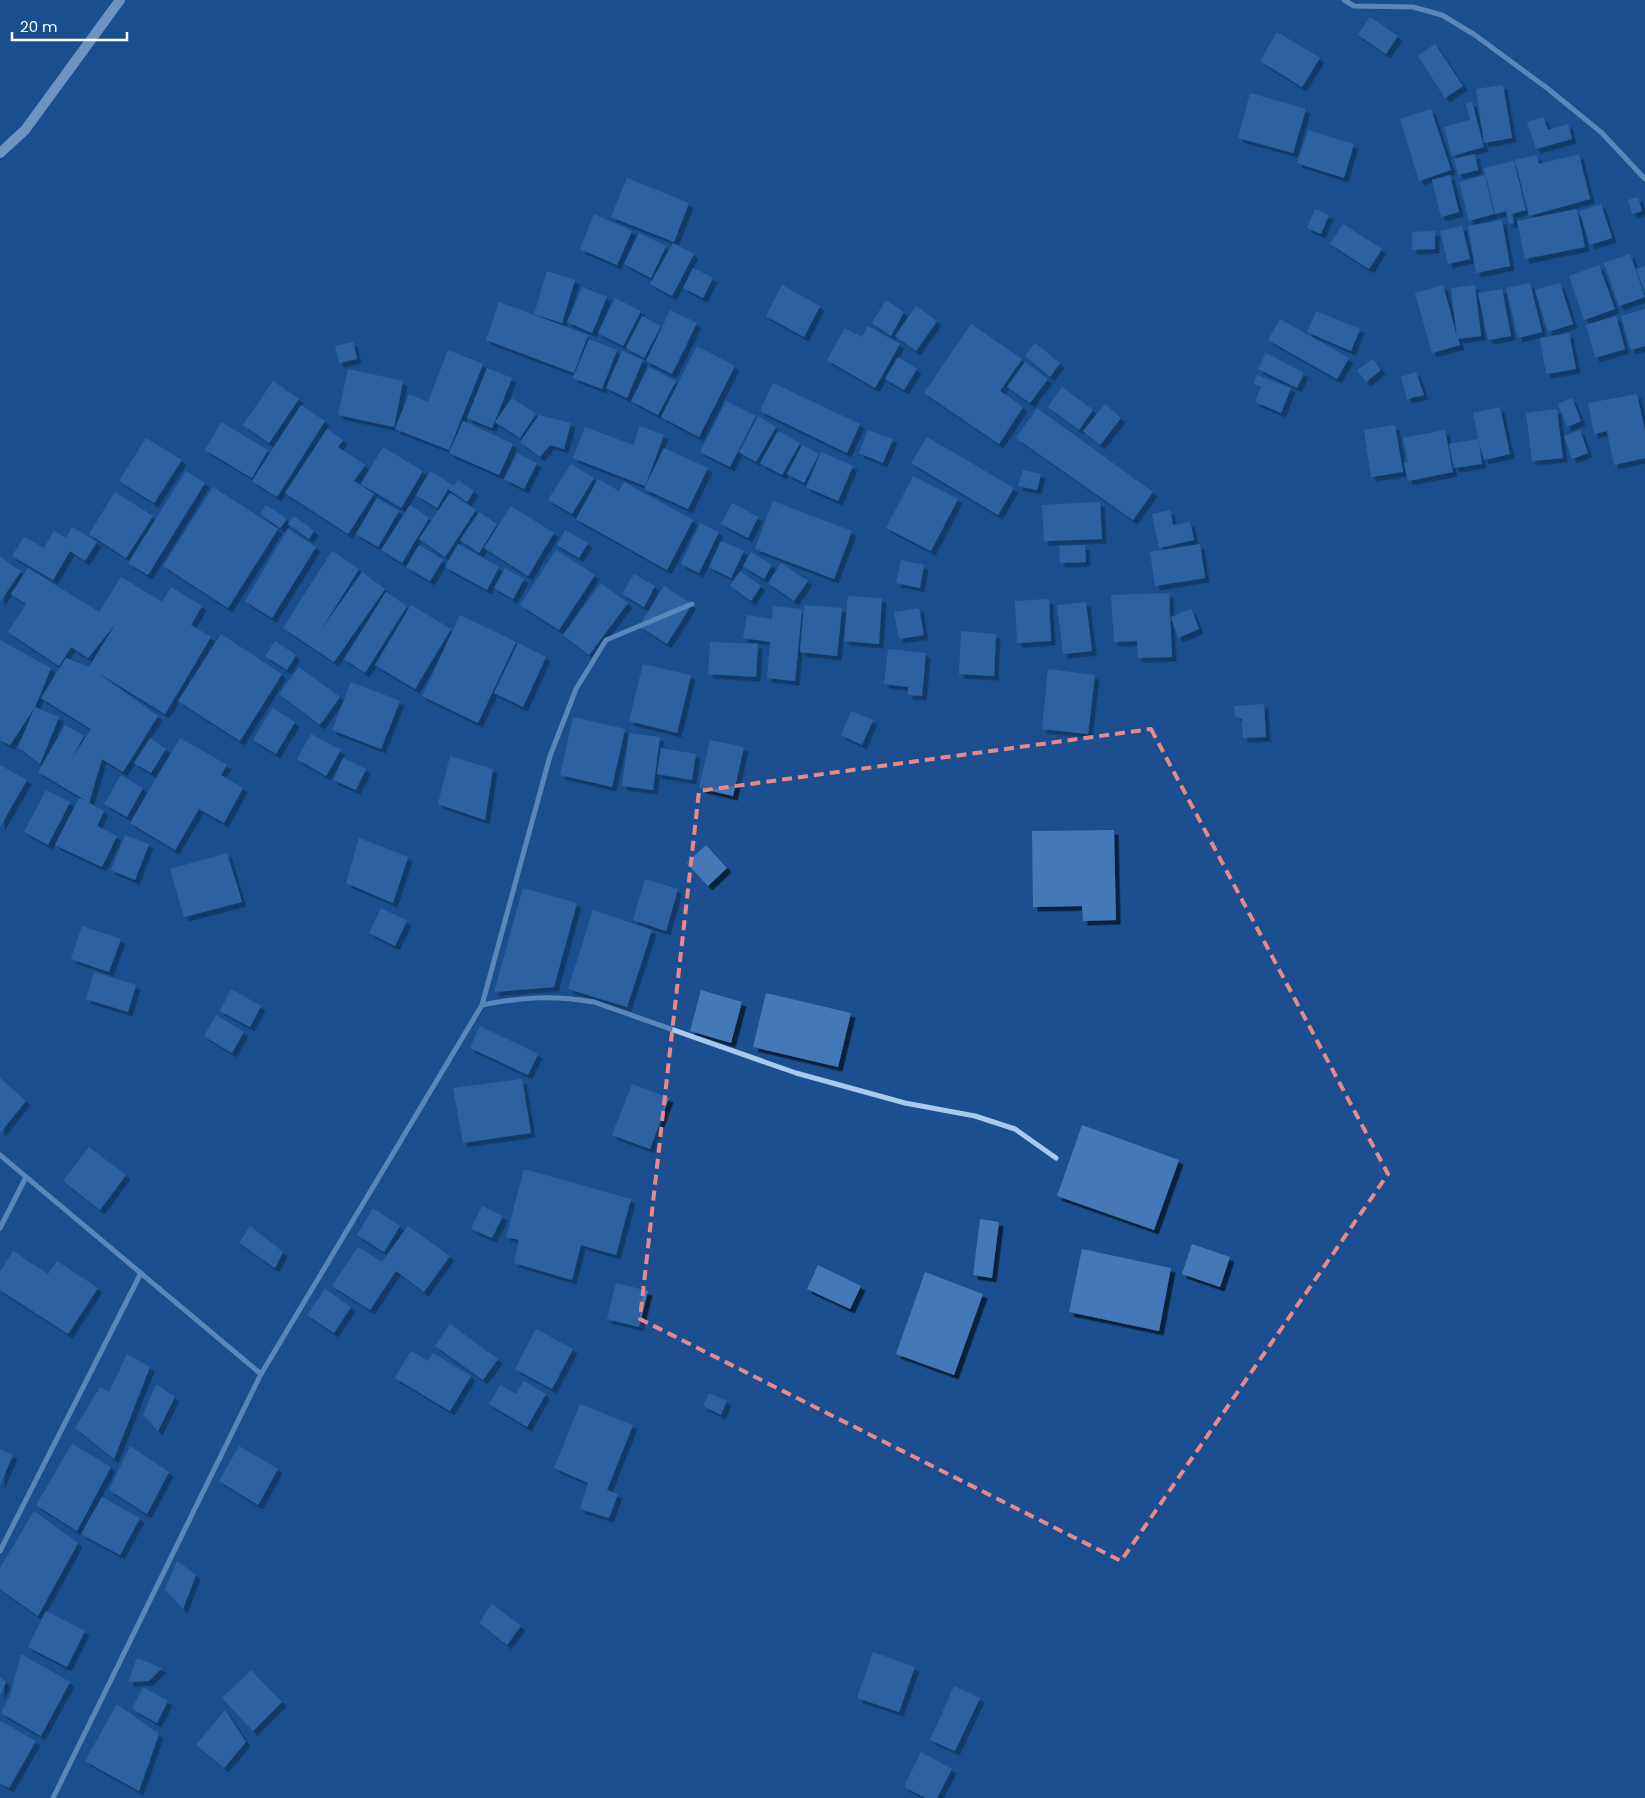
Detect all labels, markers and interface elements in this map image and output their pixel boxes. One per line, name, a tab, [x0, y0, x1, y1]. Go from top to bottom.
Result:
scale bar	[12, 10, 128, 42]
text: 20 m	[20, 16, 58, 37]

